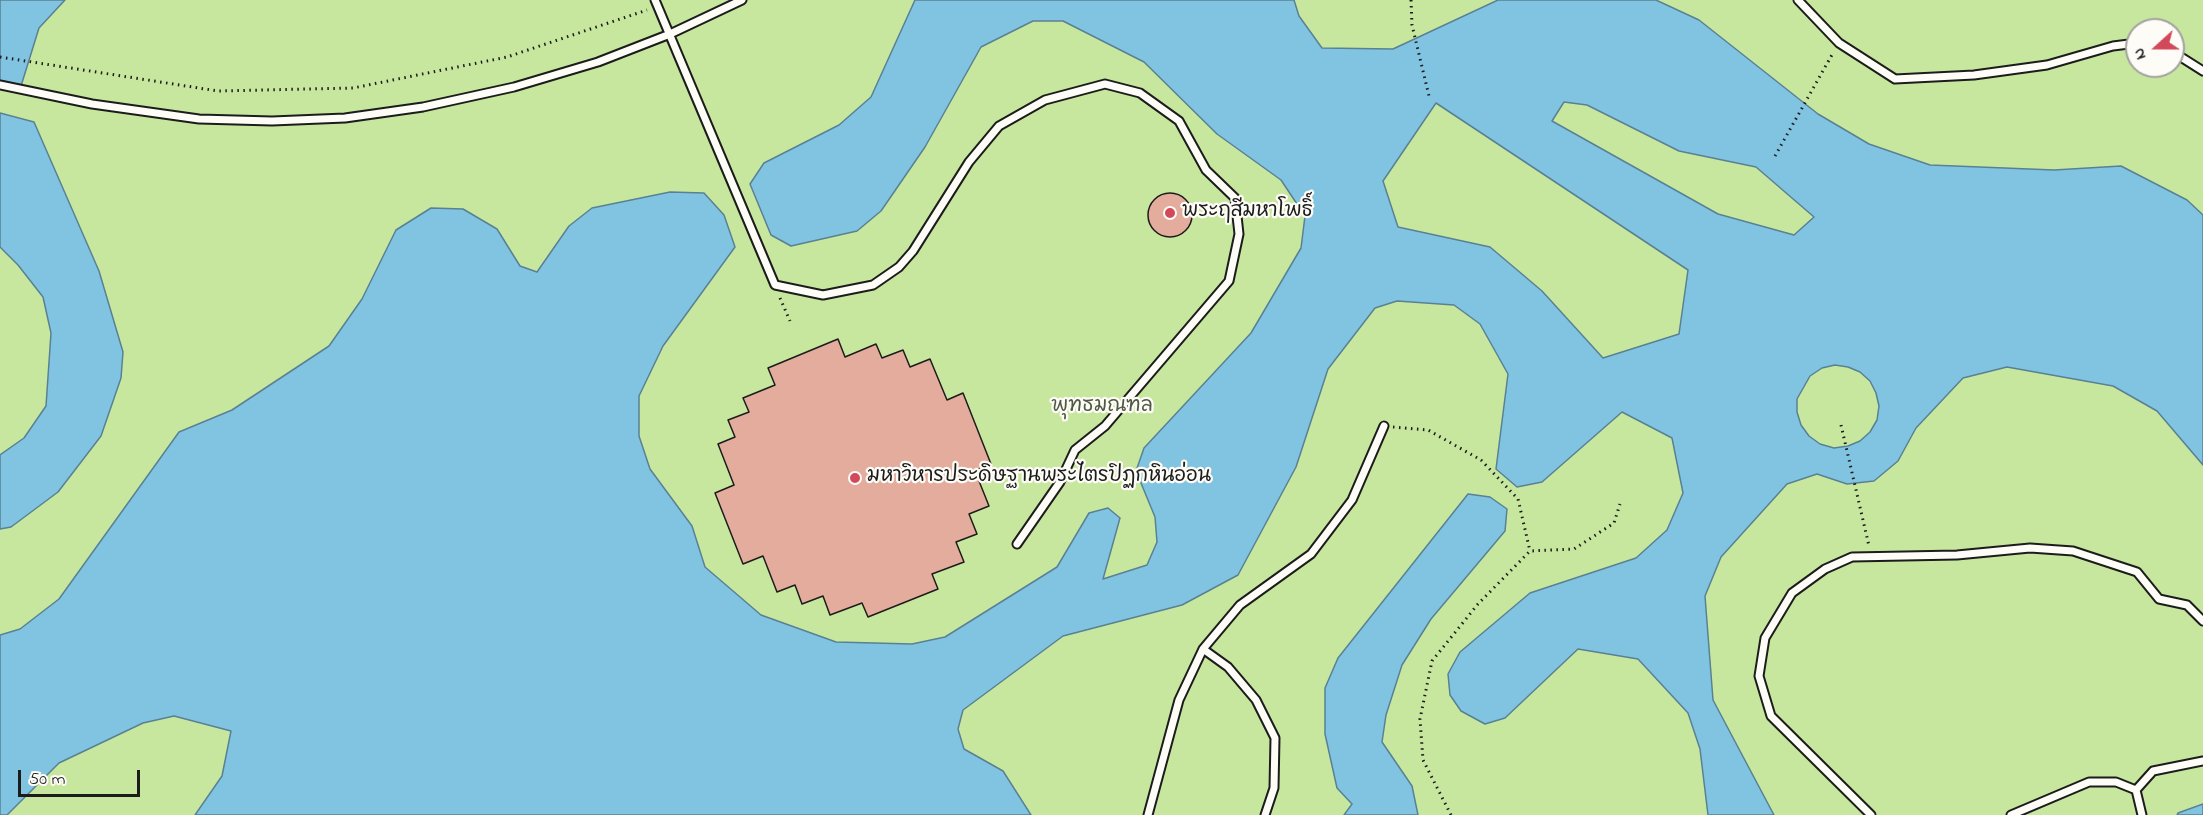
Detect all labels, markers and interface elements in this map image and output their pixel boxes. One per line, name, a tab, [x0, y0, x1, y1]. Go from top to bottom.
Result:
north arrow	[2125, 18, 2185, 78]
text: N	[2127, 44, 2153, 63]
place label: พระฤสีมหาโพธิ์	[1182, 201, 1313, 225]
marker: พระฤสีมหาโพธิ์	[1163, 206, 1177, 220]
park label: พุทธมณฑล	[1051, 396, 1153, 420]
place label: มหาวิหารประดิษฐานพระไตรปิฏกหินอ่อน	[867, 466, 1211, 490]
marker: มหาวิหารประดิษฐานพระไตรปิฏกหินอ่อน	[848, 471, 862, 485]
scale bar	[21, 758, 142, 796]
text: 50 m	[29, 767, 66, 793]

